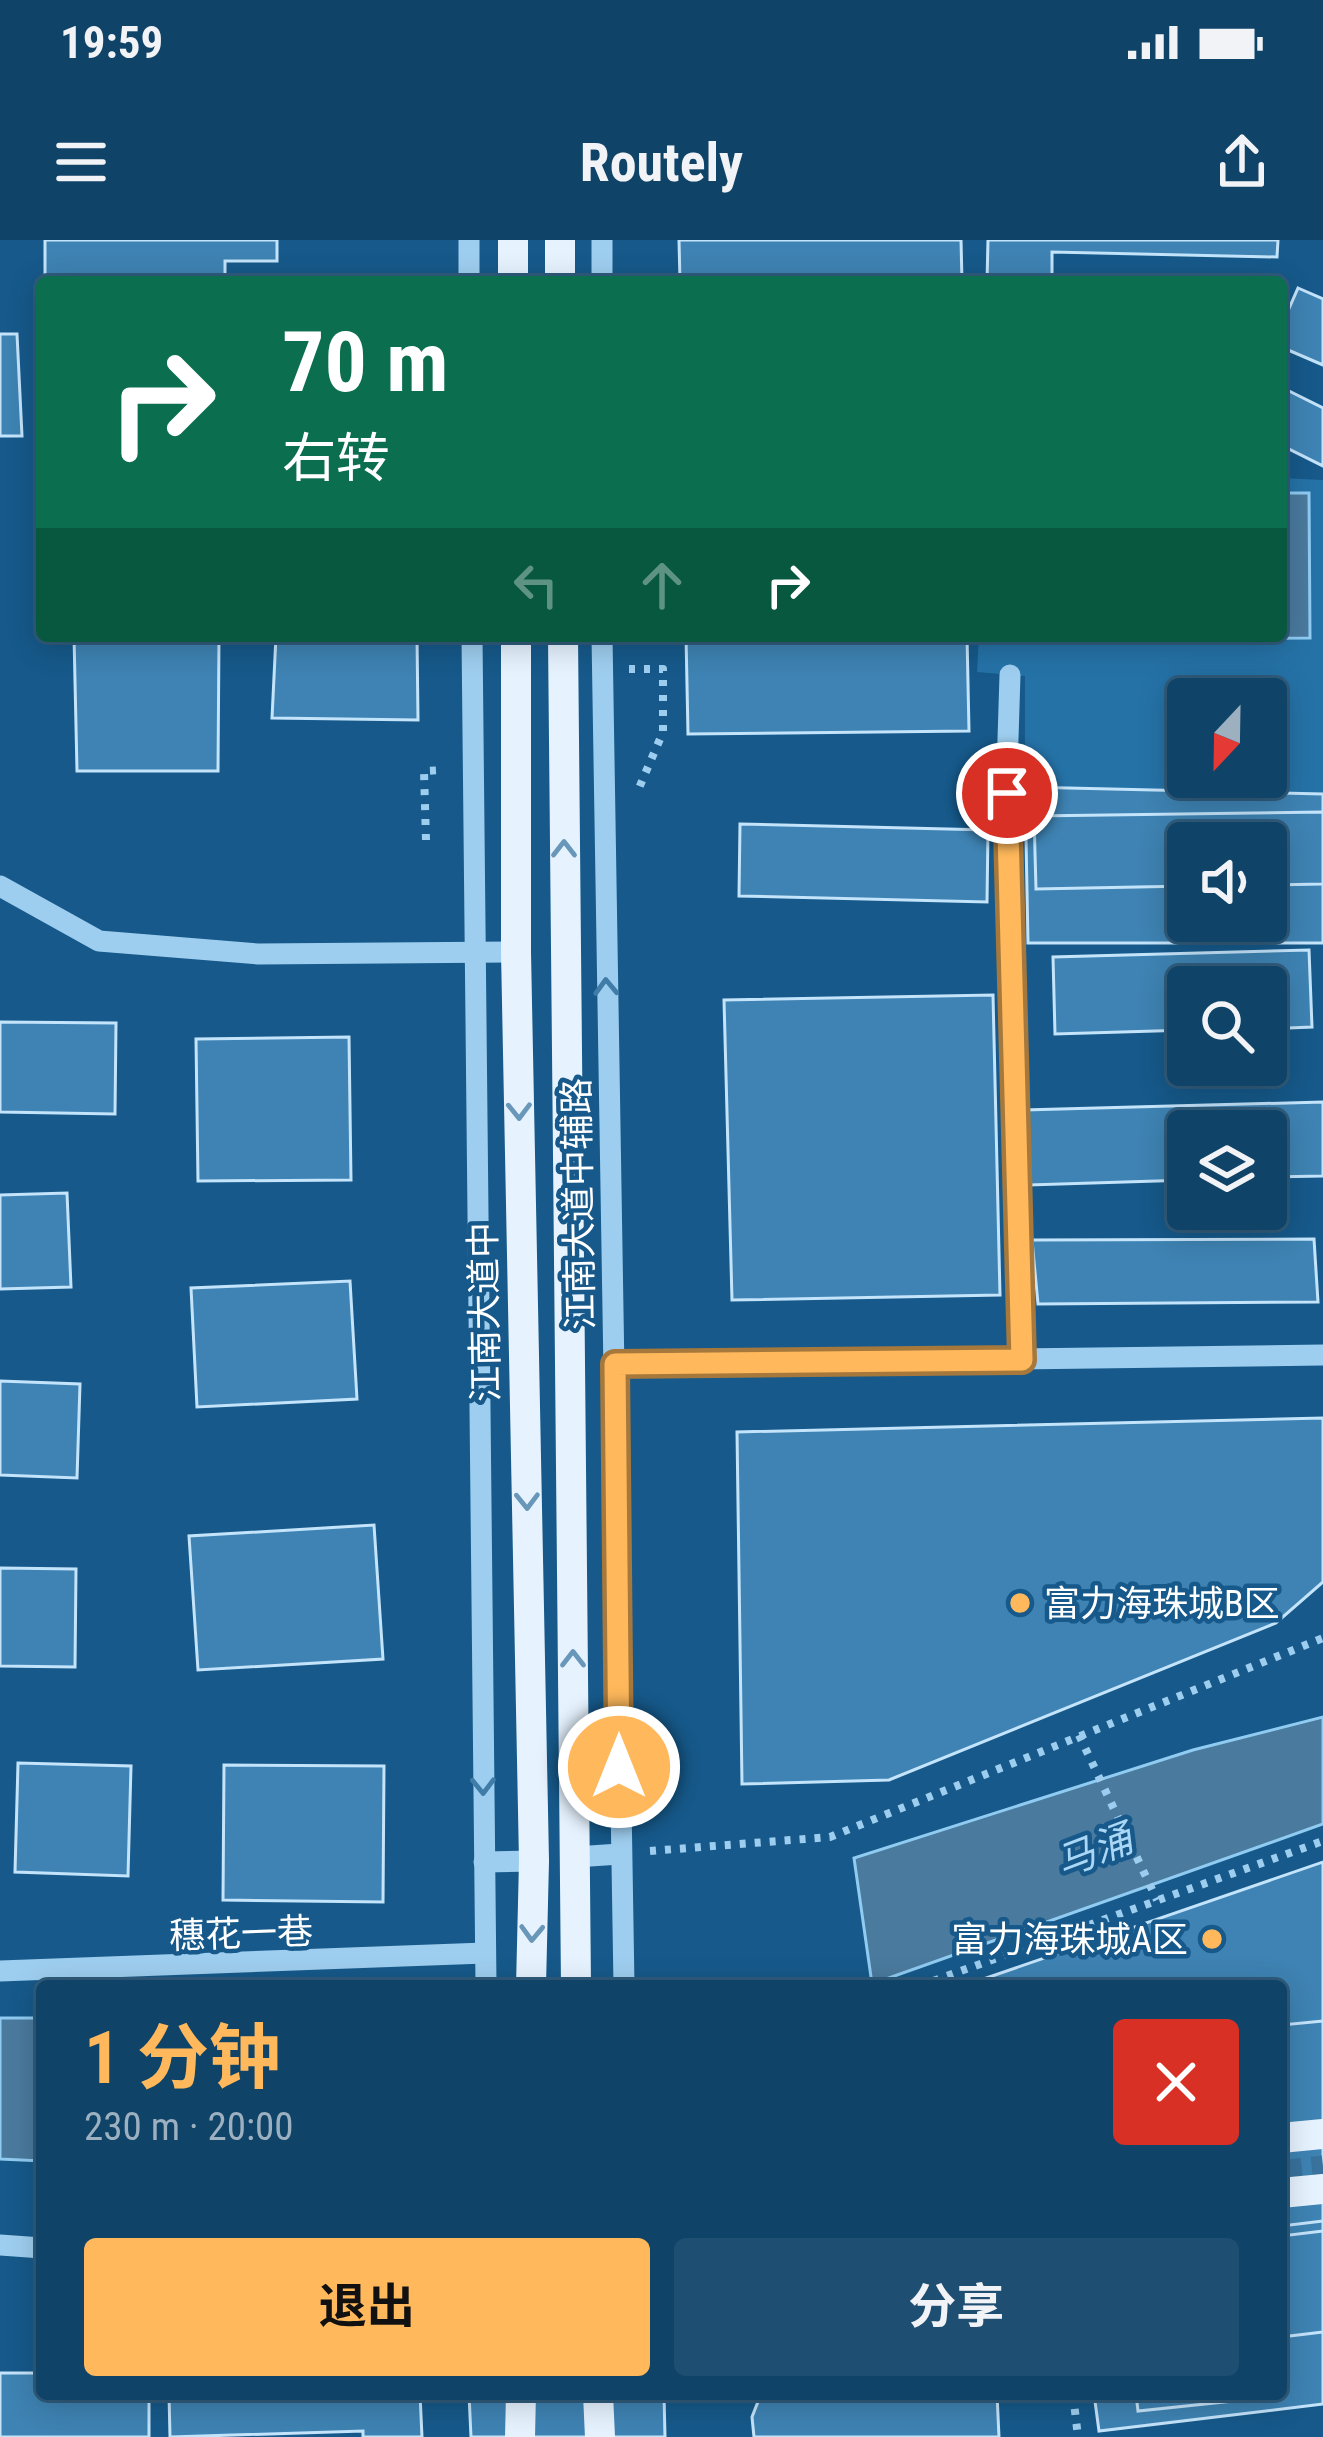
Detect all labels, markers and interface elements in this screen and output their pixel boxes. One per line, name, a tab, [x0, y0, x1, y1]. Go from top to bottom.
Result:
text: 19:59	[60, 16, 163, 69]
icon: menu	[48, 129, 114, 195]
icon: share	[1209, 129, 1275, 195]
text: Routely	[580, 131, 743, 194]
text: 70 m	[282, 313, 449, 412]
icon: right	[84, 324, 240, 480]
text: 右转	[282, 427, 390, 490]
icon: left	[503, 552, 569, 618]
icon: ahead	[629, 552, 695, 618]
icon: right	[755, 552, 821, 618]
north arrow	[1167, 678, 1287, 798]
map controls	[1167, 678, 1287, 1230]
pin	[956, 742, 1058, 844]
icon: arrive	[974, 760, 1040, 826]
button: sound	[1167, 822, 1287, 942]
one-way arrow	[551, 839, 577, 857]
button: search	[1167, 966, 1287, 1086]
one-way arrow	[593, 977, 619, 996]
street label: 江南大道中辅路	[556, 1078, 602, 1330]
one-way arrow	[506, 1102, 532, 1121]
button: layers	[1167, 1110, 1287, 1230]
street label: 江南大道中	[462, 1222, 508, 1402]
one-way arrow	[513, 1492, 539, 1511]
place label: 富力海珠城B区	[1044, 1583, 1280, 1625]
marker: 富力海珠城B区	[1007, 1590, 1033, 1616]
one-way arrow	[561, 1649, 587, 1668]
position arrow	[556, 1704, 682, 1830]
one-way arrow	[470, 1778, 496, 1796]
water label: 马涌	[1050, 1814, 1143, 1886]
street label: 穗花一巷	[168, 1910, 314, 1957]
place label: 富力海珠城A区	[951, 1919, 1188, 1961]
one-way arrow	[519, 1924, 545, 1943]
marker: 富力海珠城A区	[1199, 1926, 1225, 1952]
text: 1 分钟	[84, 2016, 281, 2101]
button: close	[1113, 2019, 1239, 2145]
text: 230 m · 20:00	[84, 2104, 294, 2150]
button: 退出	[84, 2238, 650, 2376]
button: 分享	[674, 2238, 1239, 2376]

